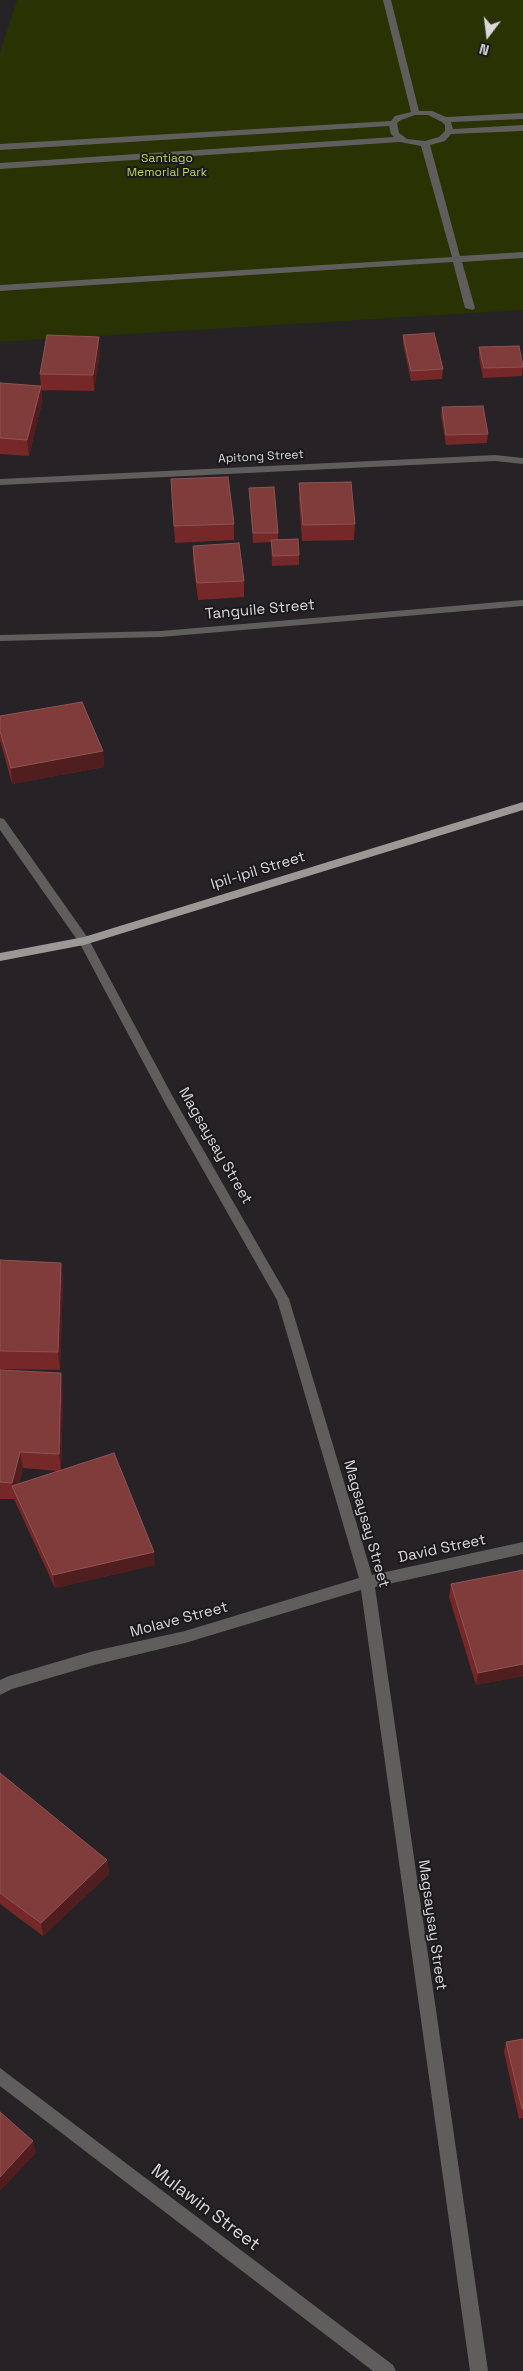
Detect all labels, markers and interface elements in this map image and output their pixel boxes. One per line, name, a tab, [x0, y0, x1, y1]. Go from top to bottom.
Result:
north arrow	[463, 10, 513, 60]
text: N	[477, 40, 491, 59]
park label: Santiago Memorial Park	[127, 152, 207, 180]
street label: Apitong Street	[218, 448, 304, 466]
street label: Tanguile Street	[204, 596, 316, 624]
street label: Ipil-ipil Street	[209, 848, 307, 894]
street label: Magsaysay Street	[174, 1084, 256, 1208]
street label: Magsaysay Street	[339, 1458, 393, 1590]
street label: David Street	[396, 1531, 488, 1567]
street label: Molave Street	[128, 1598, 230, 1642]
street label: Magsaysay Street	[414, 1859, 450, 1991]
street label: Mulawin Street	[146, 2160, 264, 2256]

